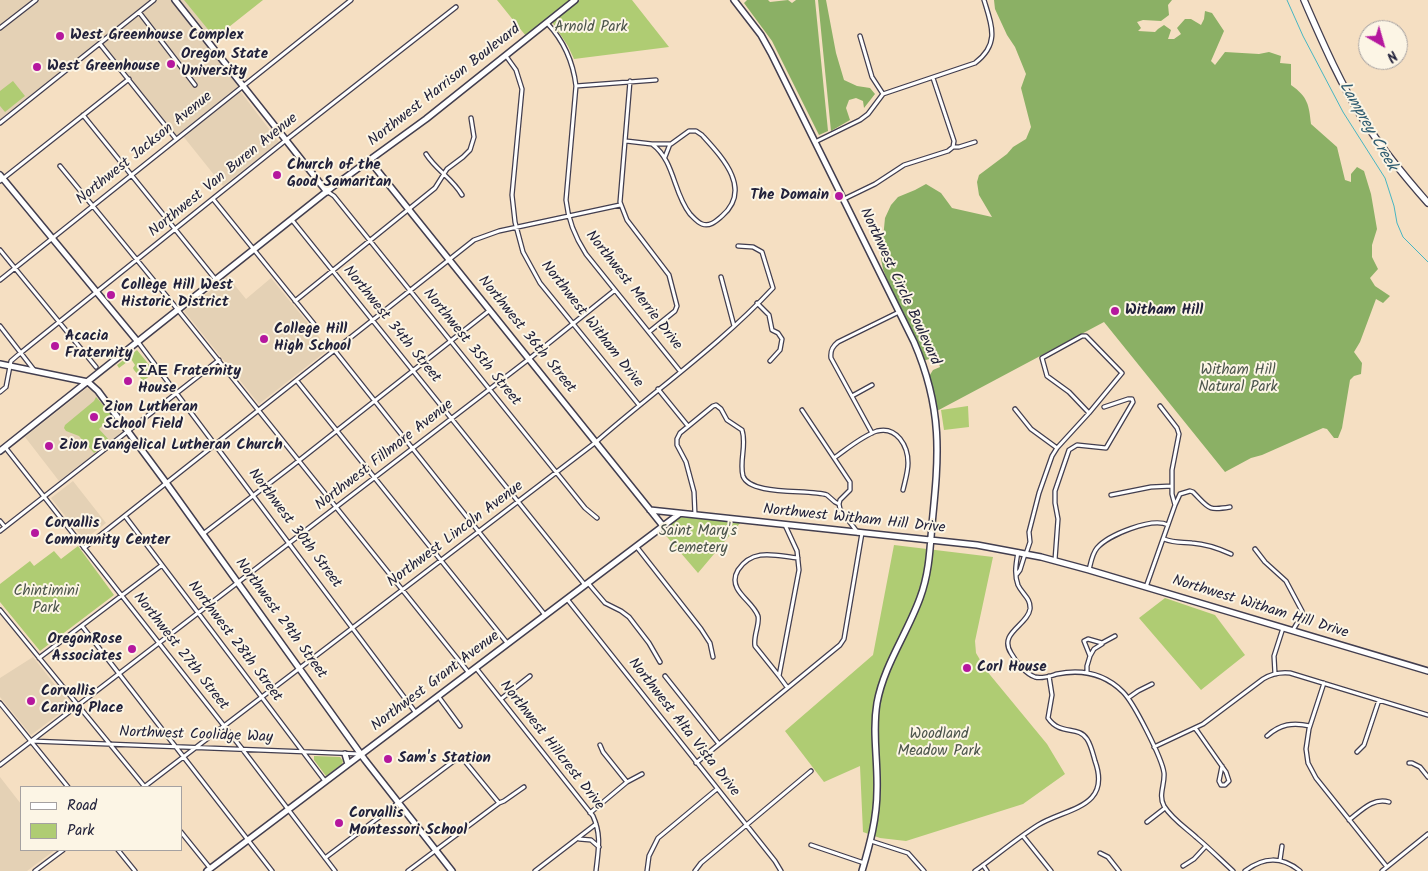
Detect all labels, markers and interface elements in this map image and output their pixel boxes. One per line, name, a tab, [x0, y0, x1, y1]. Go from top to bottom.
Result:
park label: Arnold Park	[554, 19, 628, 37]
north arrow	[1358, 20, 1408, 70]
street label: Northwest Harrison Boulevard	[365, 21, 525, 151]
place label: West Greenhouse Complex	[70, 27, 244, 45]
marker: West Greenhouse Complex	[54, 30, 66, 42]
text: N	[1381, 45, 1402, 67]
place label: Oregon State University	[181, 46, 268, 81]
place label: West Greenhouse	[47, 58, 160, 76]
marker: Oregon State University	[165, 58, 177, 70]
marker: West Greenhouse	[31, 61, 43, 73]
water label: Lamprey Creek	[1334, 79, 1400, 175]
street label: Northwest Jackson Avenue	[73, 89, 217, 209]
street label: Northwest Van Buren Avenue	[146, 110, 302, 242]
place label: Church of the Good Samaritan	[287, 157, 391, 192]
marker: Church of the Good Samaritan	[271, 169, 283, 181]
place label: The Domain	[750, 187, 829, 205]
marker: The Domain	[833, 190, 845, 202]
street label: Northwest Circle Boulevard	[855, 206, 943, 368]
street label: Northwest Merrie Drive	[581, 228, 685, 354]
street label: Northwest Witham Drive	[536, 258, 646, 392]
street label: Northwest 34th Street	[338, 263, 444, 387]
street label: Northwest 36th Street	[473, 273, 579, 397]
place label: College Hill West Historic District	[121, 277, 233, 312]
street label: Northwest 35th Street	[418, 286, 524, 410]
marker: College Hill West Historic District	[105, 289, 117, 301]
place label: Witham Hill	[1125, 302, 1203, 320]
marker: Witham Hill	[1109, 305, 1121, 317]
place label: College Hill High School	[274, 321, 351, 356]
place label: Acacia Fraternity	[65, 328, 132, 363]
marker: College Hill High School	[258, 333, 270, 345]
marker: Acacia Fraternity	[49, 340, 61, 352]
park label: Witham Hill Natural Park	[1198, 362, 1278, 397]
place label: ΣΑΕ Fraternity House	[138, 363, 241, 398]
marker: ΣΑΕ Fraternity House	[122, 375, 134, 387]
street label: Northwest Fillmore Avenue	[312, 397, 458, 515]
place label: Zion Lutheran School Field	[104, 399, 198, 434]
marker: Zion Lutheran School Field	[88, 411, 100, 423]
place label: Zion Evangelical Lutheran Church	[59, 437, 283, 455]
marker: Zion Evangelical Lutheran Church	[43, 440, 55, 452]
street label: Northwest 30th Street	[243, 466, 345, 592]
street label: Northwest Lincoln Avenue	[384, 478, 528, 592]
street label: Northwest Witham Hill Drive	[762, 501, 946, 539]
place label: Corvallis Community Center	[45, 515, 170, 550]
park label: Saint Mary's Cemetery	[659, 523, 737, 558]
marker: Corvallis Community Center	[29, 527, 41, 539]
street label: Northwest 29th Street	[230, 555, 330, 683]
street label: Northwest Witham Hill Drive	[1170, 573, 1350, 643]
street label: Northwest 28th Street	[183, 578, 285, 706]
park label: Chintimini Park	[13, 583, 79, 618]
street label: Northwest 27th Street	[128, 590, 232, 714]
street label: Northwest Grant Avenue	[368, 628, 504, 736]
place label: OregonRose Associates	[47, 631, 122, 666]
marker: OregonRose Associates	[126, 643, 138, 655]
street label: Northwest Alta Vista Drive	[623, 655, 743, 801]
place label: Corl House	[977, 659, 1047, 677]
marker: Corl House	[961, 662, 973, 674]
street label: Northwest Hillcrest Drive	[495, 678, 607, 814]
place label: Corvallis Caring Place	[41, 683, 123, 718]
marker: Corvallis Caring Place	[25, 695, 37, 707]
street label: Northwest Coolidge Way	[119, 724, 273, 748]
park label: Woodland Meadow Park	[897, 726, 981, 761]
place label: Sam's Station	[398, 750, 491, 768]
marker: Sam's Station	[382, 753, 394, 765]
legend	[20, 786, 182, 851]
text: Road	[67, 794, 97, 818]
place label: Corvallis Montessori School	[349, 805, 467, 840]
marker: Corvallis Montessori School	[333, 817, 345, 829]
text: Park	[67, 819, 94, 843]

